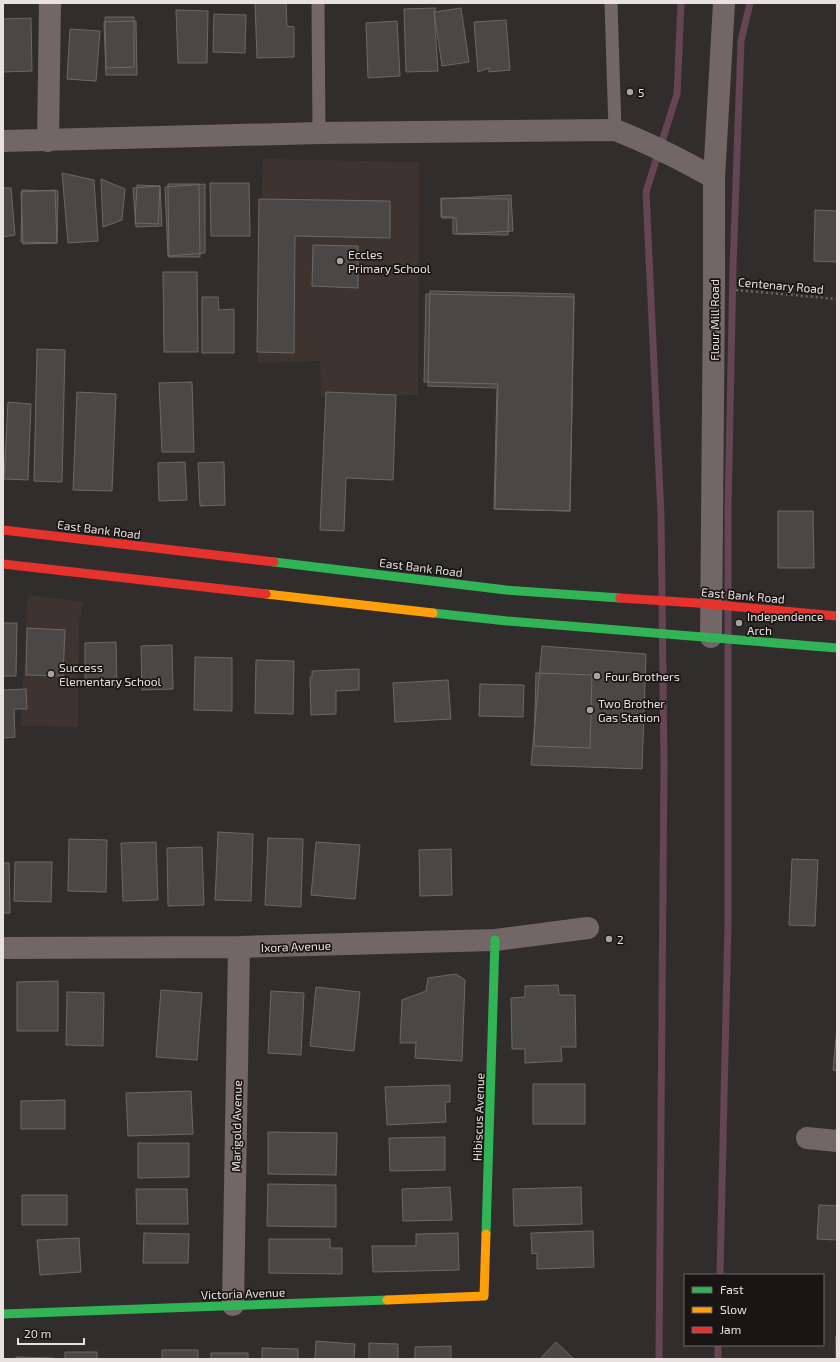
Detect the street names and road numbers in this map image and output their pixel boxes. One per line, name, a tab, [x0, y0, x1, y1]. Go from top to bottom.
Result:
street label: Centenary Road	[738, 274, 824, 296]
street label: Flour Mill Road	[707, 279, 721, 361]
street label: East Bank Road	[56, 517, 142, 541]
street label: East Bank Road	[378, 555, 464, 579]
street label: East Bank Road	[701, 584, 785, 606]
street label: Ixora Avenue	[261, 938, 331, 954]
street label: Hibiscus Avenue	[469, 1073, 487, 1161]
street label: Marigold Avenue	[228, 1080, 244, 1172]
street label: Victoria Avenue	[201, 1285, 285, 1301]

